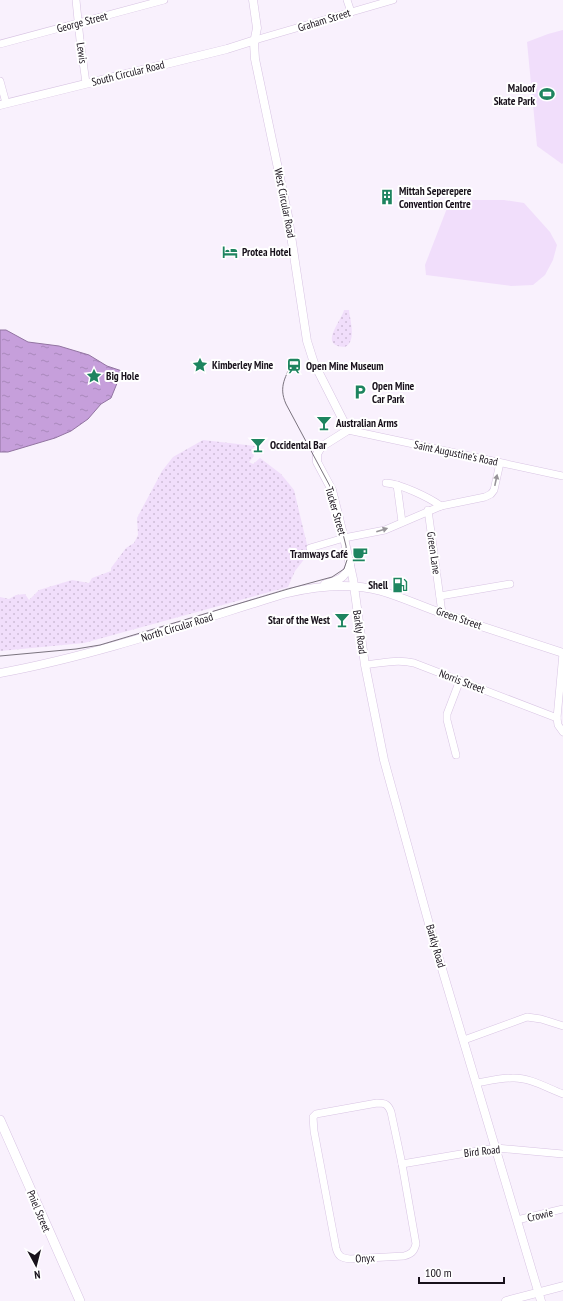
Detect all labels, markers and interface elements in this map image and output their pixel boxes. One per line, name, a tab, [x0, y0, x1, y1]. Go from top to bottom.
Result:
street label: Graham Street	[296, 5, 352, 35]
street label: George Street	[55, 9, 109, 35]
street label: Lewis	[74, 42, 90, 65]
street label: South Circular Road	[90, 57, 166, 89]
place label: Maloof Skate Park	[494, 81, 536, 108]
sports icon: Maloof Skate Park	[538, 85, 556, 103]
street label: West Circular Road	[271, 167, 299, 239]
place label: Mittah Seperepere Convention Centre	[399, 184, 472, 211]
building icon: Mittah Seperepere Convention Centre	[378, 188, 396, 206]
hotel icon: Protea Hotel	[221, 243, 239, 261]
place label: Protea Hotel	[242, 245, 291, 259]
place icon: Kimberley Mine	[191, 356, 209, 374]
station icon: Open Mine Museum	[285, 357, 303, 375]
place label: Kimberley Mine	[212, 358, 274, 372]
place label: Open Mine Museum	[306, 359, 384, 373]
place icon: Big Hole	[85, 367, 103, 385]
place label: Big Hole	[106, 369, 139, 383]
place label: Open Mine Car Park	[372, 379, 415, 406]
parking icon: Open Mine Car Park	[351, 383, 369, 401]
bar icon: Australian Arms	[315, 414, 333, 432]
place label: Australian Arms	[335, 416, 398, 430]
bar icon: Occidental Bar	[249, 436, 267, 454]
street label: Saint Augustine's Road	[413, 437, 499, 469]
place label: Occidental Bar	[270, 438, 327, 452]
one-way arrow	[493, 474, 499, 486]
street label: Tucker Street	[322, 485, 350, 537]
one-way arrow	[377, 527, 389, 533]
street label: Green Lane	[424, 531, 444, 576]
cafe icon: Tramways Café	[351, 545, 369, 563]
place label: Tramways Café	[290, 547, 348, 561]
fuel station icon: Shell	[391, 576, 409, 594]
place label: Shell	[368, 578, 388, 592]
street label: Green Street	[434, 604, 484, 632]
street label: North Circular Road	[139, 609, 215, 645]
street label: Barkly Road	[350, 609, 370, 655]
bar icon: Star of the West	[333, 611, 351, 629]
place label: Star of the West	[268, 613, 331, 627]
street label: Norris Street	[437, 666, 487, 696]
street label: Barkly Road	[423, 923, 449, 969]
street label: Bird Road	[463, 1142, 501, 1160]
street label: Pniel Street	[24, 1188, 54, 1234]
street label: Crowie	[526, 1205, 555, 1225]
north arrow	[16, 1245, 56, 1285]
street label: Onyx	[355, 1250, 376, 1265]
scale bar	[419, 1259, 504, 1285]
text: 100 m	[425, 1265, 452, 1280]
text: N	[33, 1268, 41, 1282]

